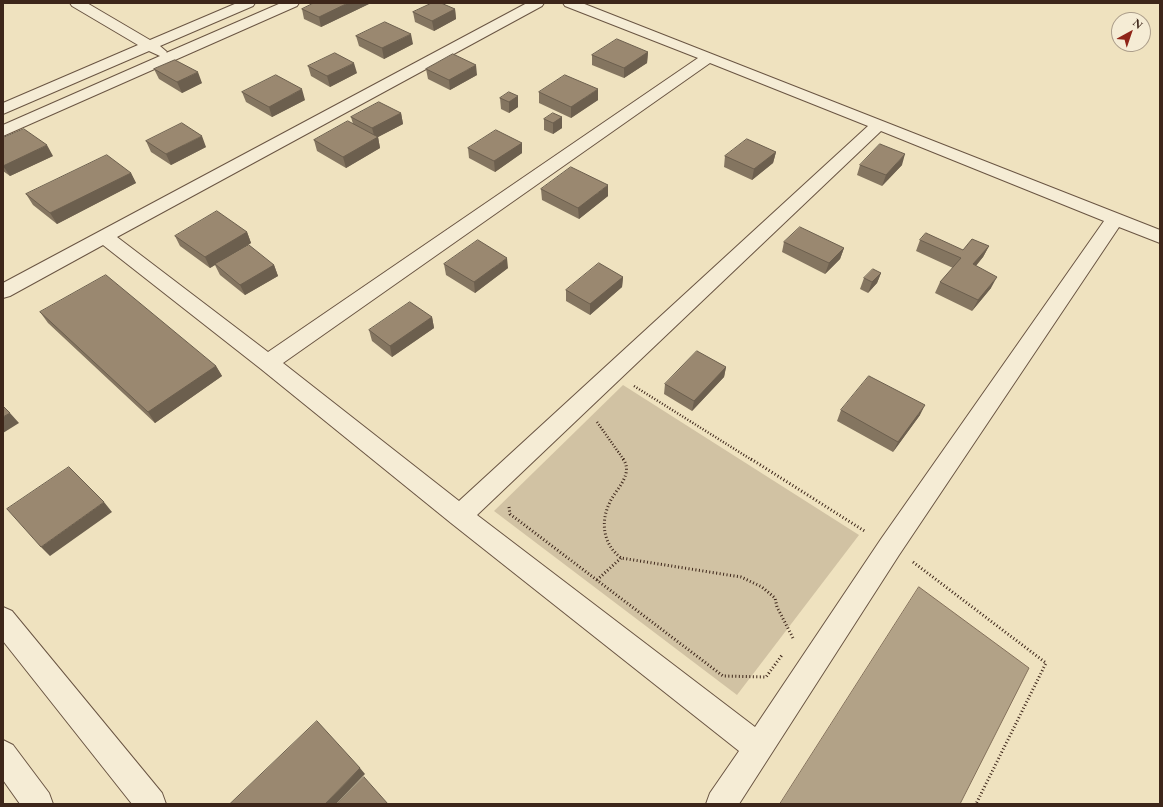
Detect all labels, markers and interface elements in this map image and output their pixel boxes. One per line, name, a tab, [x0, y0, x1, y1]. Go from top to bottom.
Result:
north arrow	[1111, 12, 1151, 52]
text: N	[1130, 15, 1146, 32]

